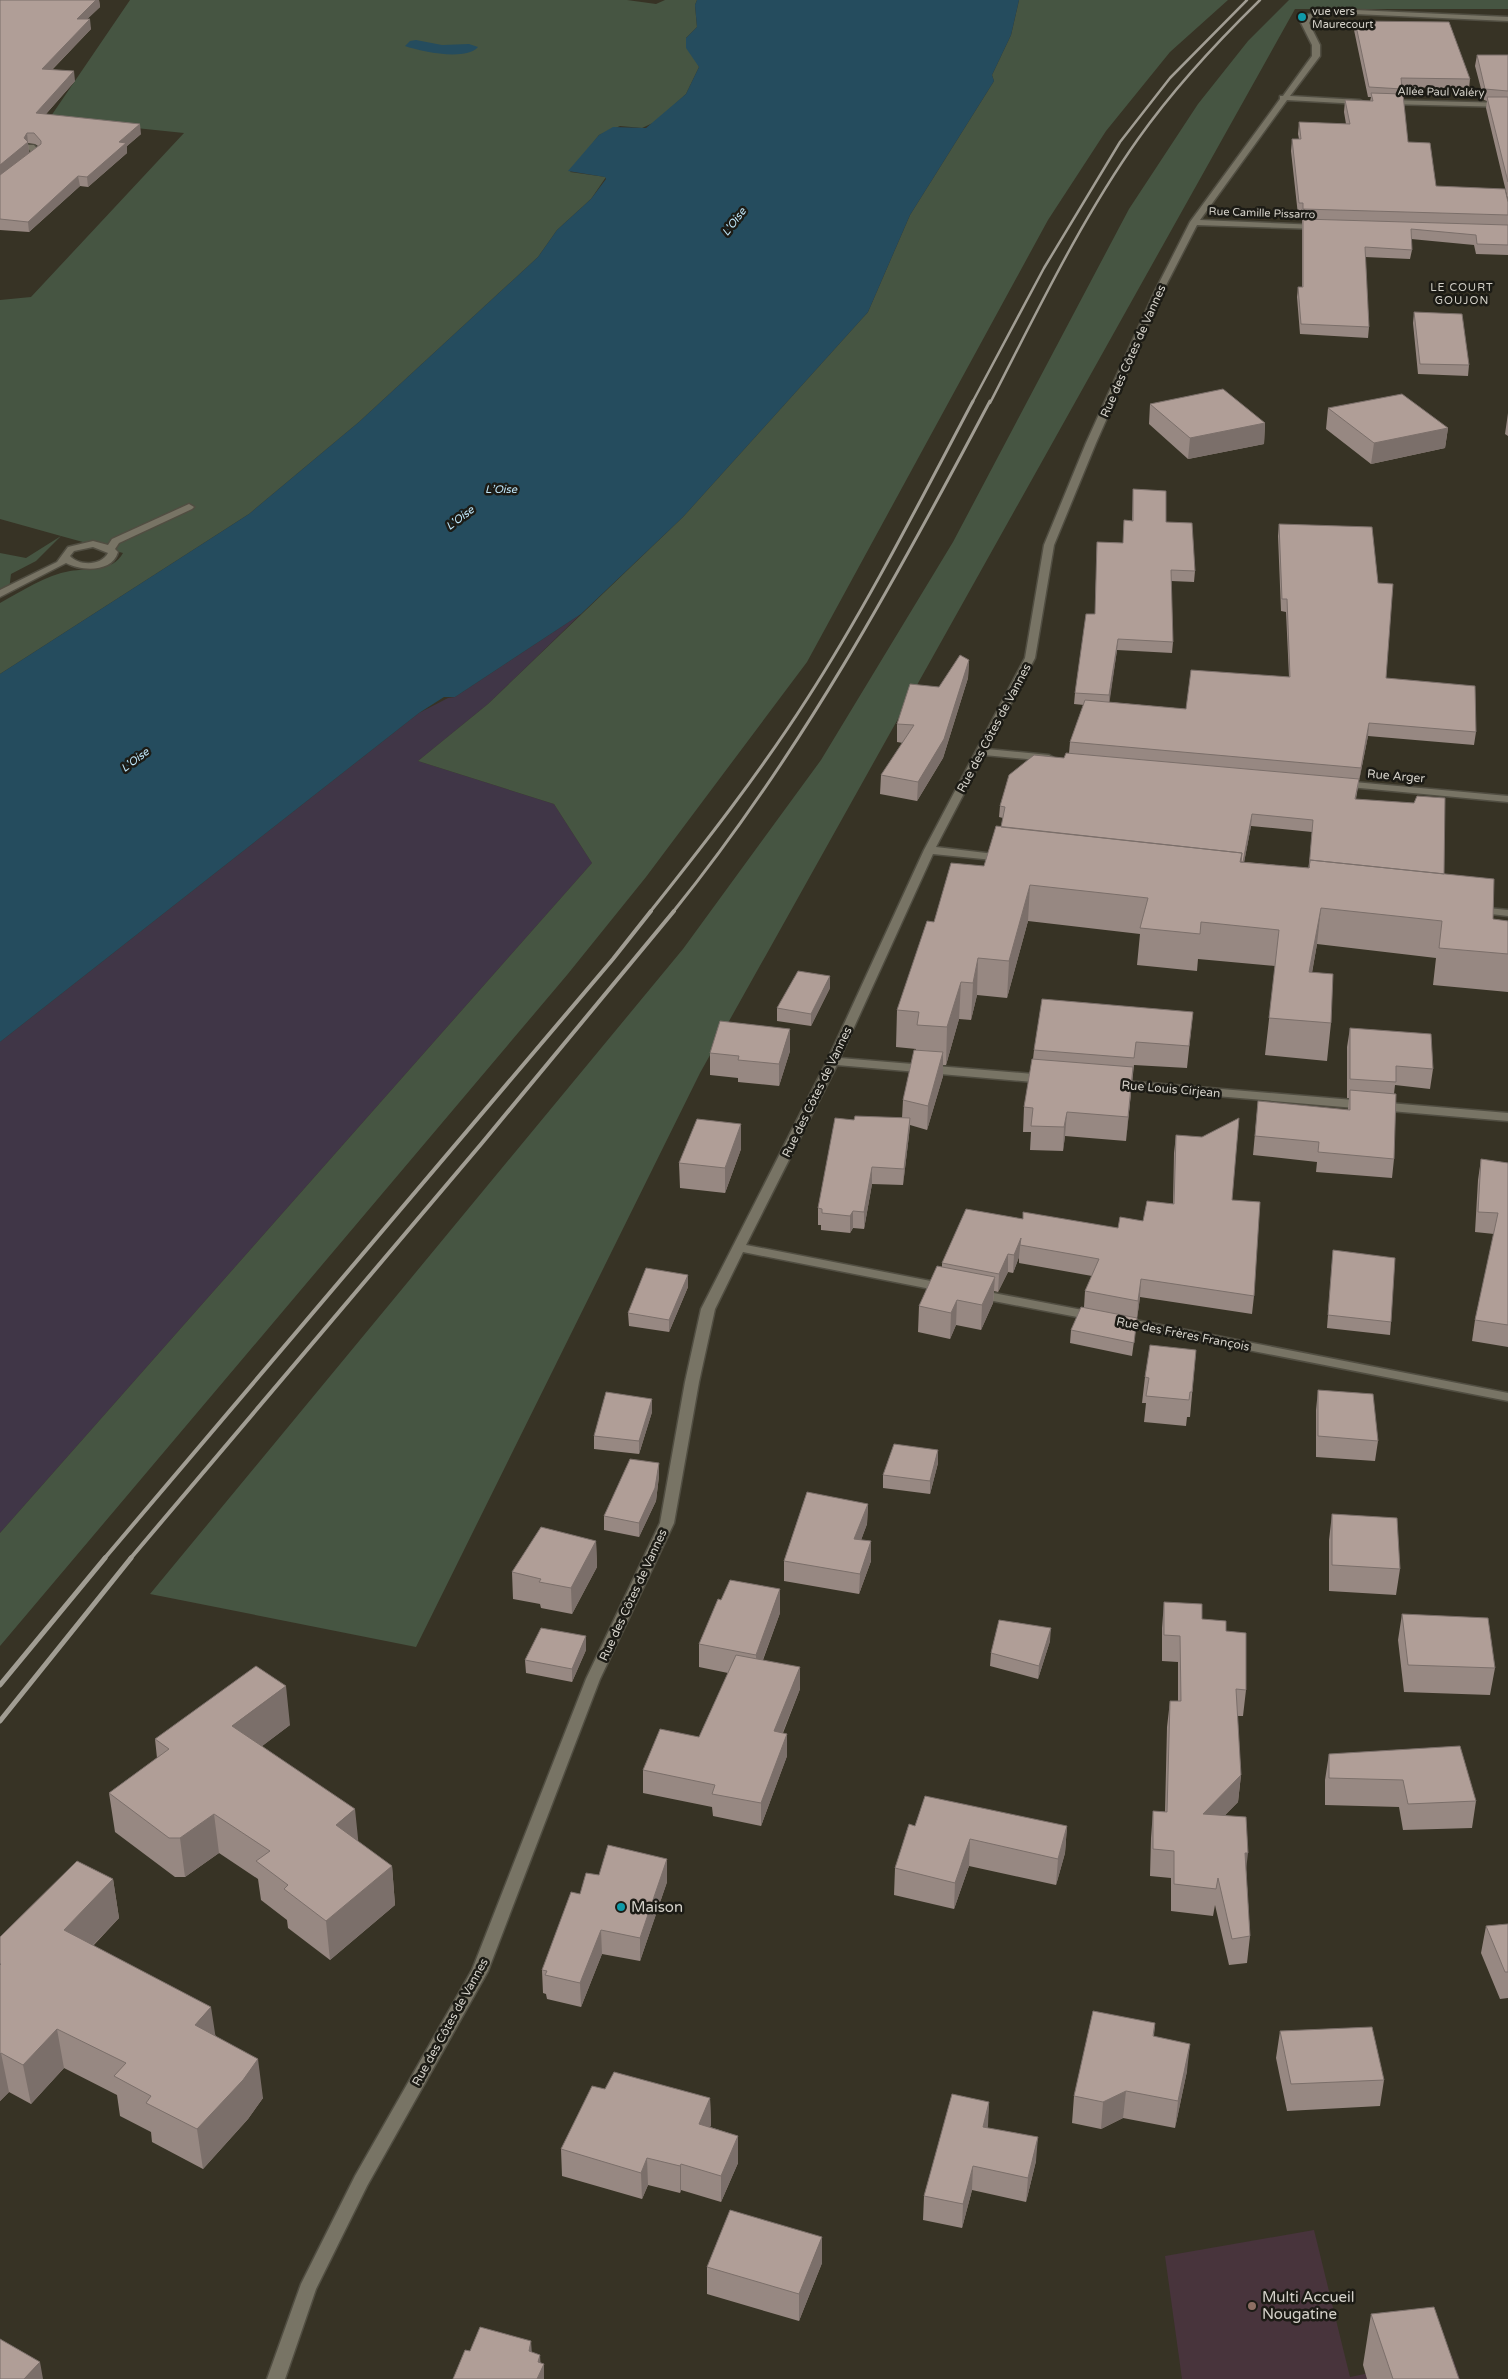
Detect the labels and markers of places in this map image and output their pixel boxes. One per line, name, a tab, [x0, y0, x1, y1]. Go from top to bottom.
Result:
place label: vue vers Maurecourt	[1312, 5, 1373, 31]
marker: vue vers Maurecourt	[1296, 11, 1308, 23]
place label: Maison	[631, 1898, 683, 1916]
marker: Maison	[615, 1901, 627, 1913]
place label: Multi Accueil Nougatine	[1262, 2288, 1355, 2323]
marker: Multi Accueil Nougatine	[1246, 2300, 1258, 2312]

